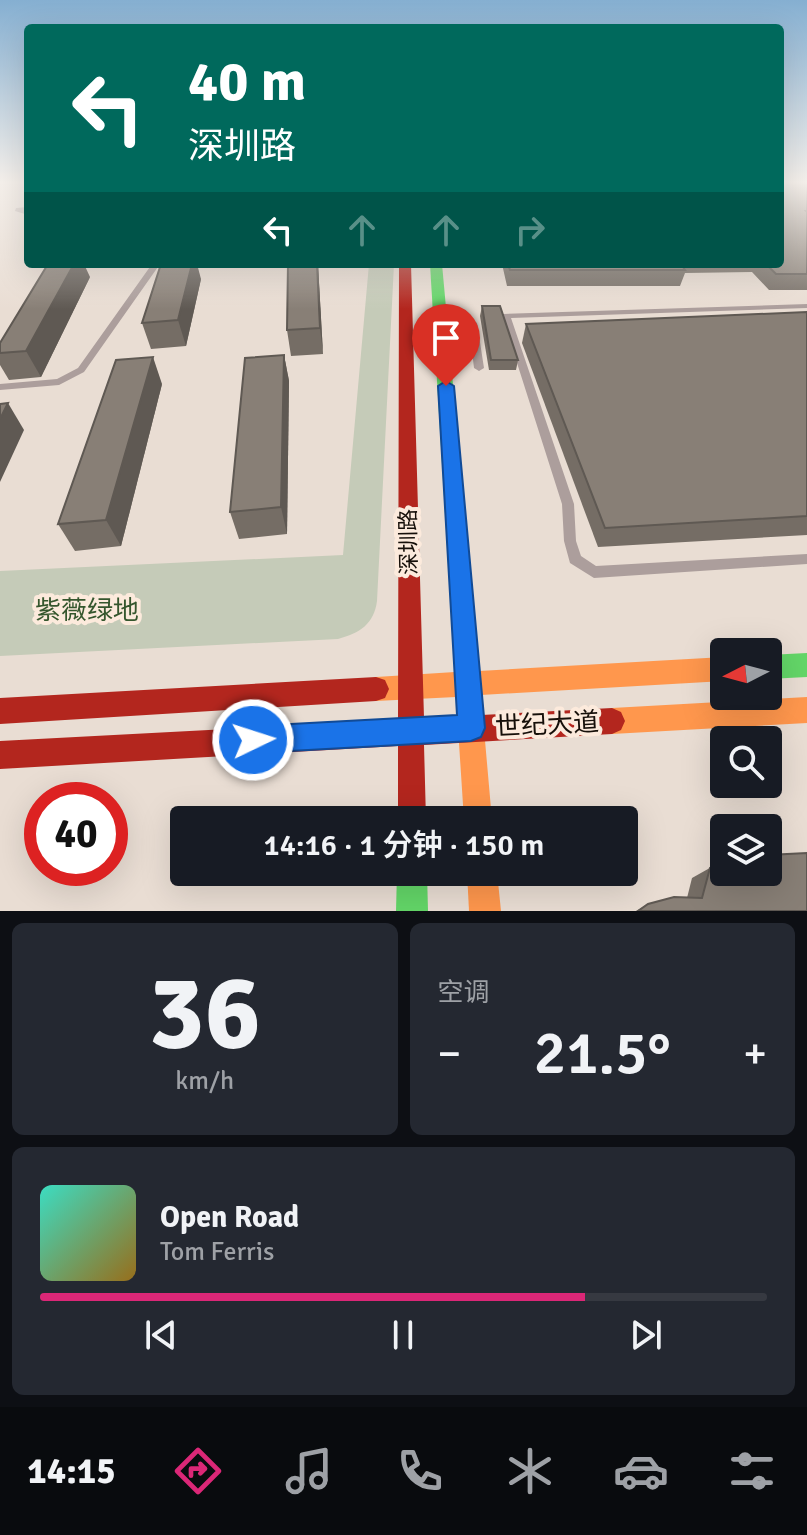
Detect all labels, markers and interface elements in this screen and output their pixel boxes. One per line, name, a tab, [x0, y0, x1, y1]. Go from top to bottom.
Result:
text: 40 m	[188, 47, 306, 116]
icon: left	[56, 56, 160, 160]
text: 深圳路	[188, 124, 296, 169]
icon: left	[256, 208, 300, 252]
icon: ahead	[340, 208, 384, 252]
icon: ahead	[424, 208, 468, 252]
icon: right	[508, 208, 552, 252]
pin	[412, 304, 480, 386]
icon: arrive	[424, 316, 468, 360]
street label: 深圳路	[394, 509, 423, 575]
park label: 紫薇绿地	[35, 595, 139, 627]
north arrow	[710, 638, 782, 710]
map controls	[710, 638, 782, 886]
position arrow	[211, 698, 295, 782]
street label: 世纪大道	[494, 706, 600, 744]
button: search	[710, 726, 782, 798]
speed limit sign: 40	[24, 782, 128, 886]
button: layers	[710, 814, 782, 886]
text: 14:16 · 1 分钟 · 150 m	[264, 827, 544, 864]
text: 36	[149, 949, 261, 1077]
text: 空调	[438, 977, 490, 1009]
text: 21.5°	[534, 1017, 671, 1091]
text: −	[438, 1027, 461, 1081]
text: +	[743, 1027, 767, 1081]
text: km/h	[175, 1065, 234, 1097]
text: Open Road	[160, 1199, 299, 1236]
text: Tom Ferris	[160, 1236, 274, 1268]
icon: previous	[139, 1313, 183, 1357]
icon: pause	[381, 1313, 425, 1357]
icon: next	[624, 1313, 668, 1357]
icon: directions	[170, 1443, 226, 1499]
icon: music	[281, 1443, 337, 1499]
icon: phone	[392, 1443, 448, 1499]
icon: climate	[502, 1443, 558, 1499]
icon: car	[613, 1443, 669, 1499]
icon: filters	[724, 1443, 780, 1499]
text: 14:15	[27, 1449, 116, 1494]

